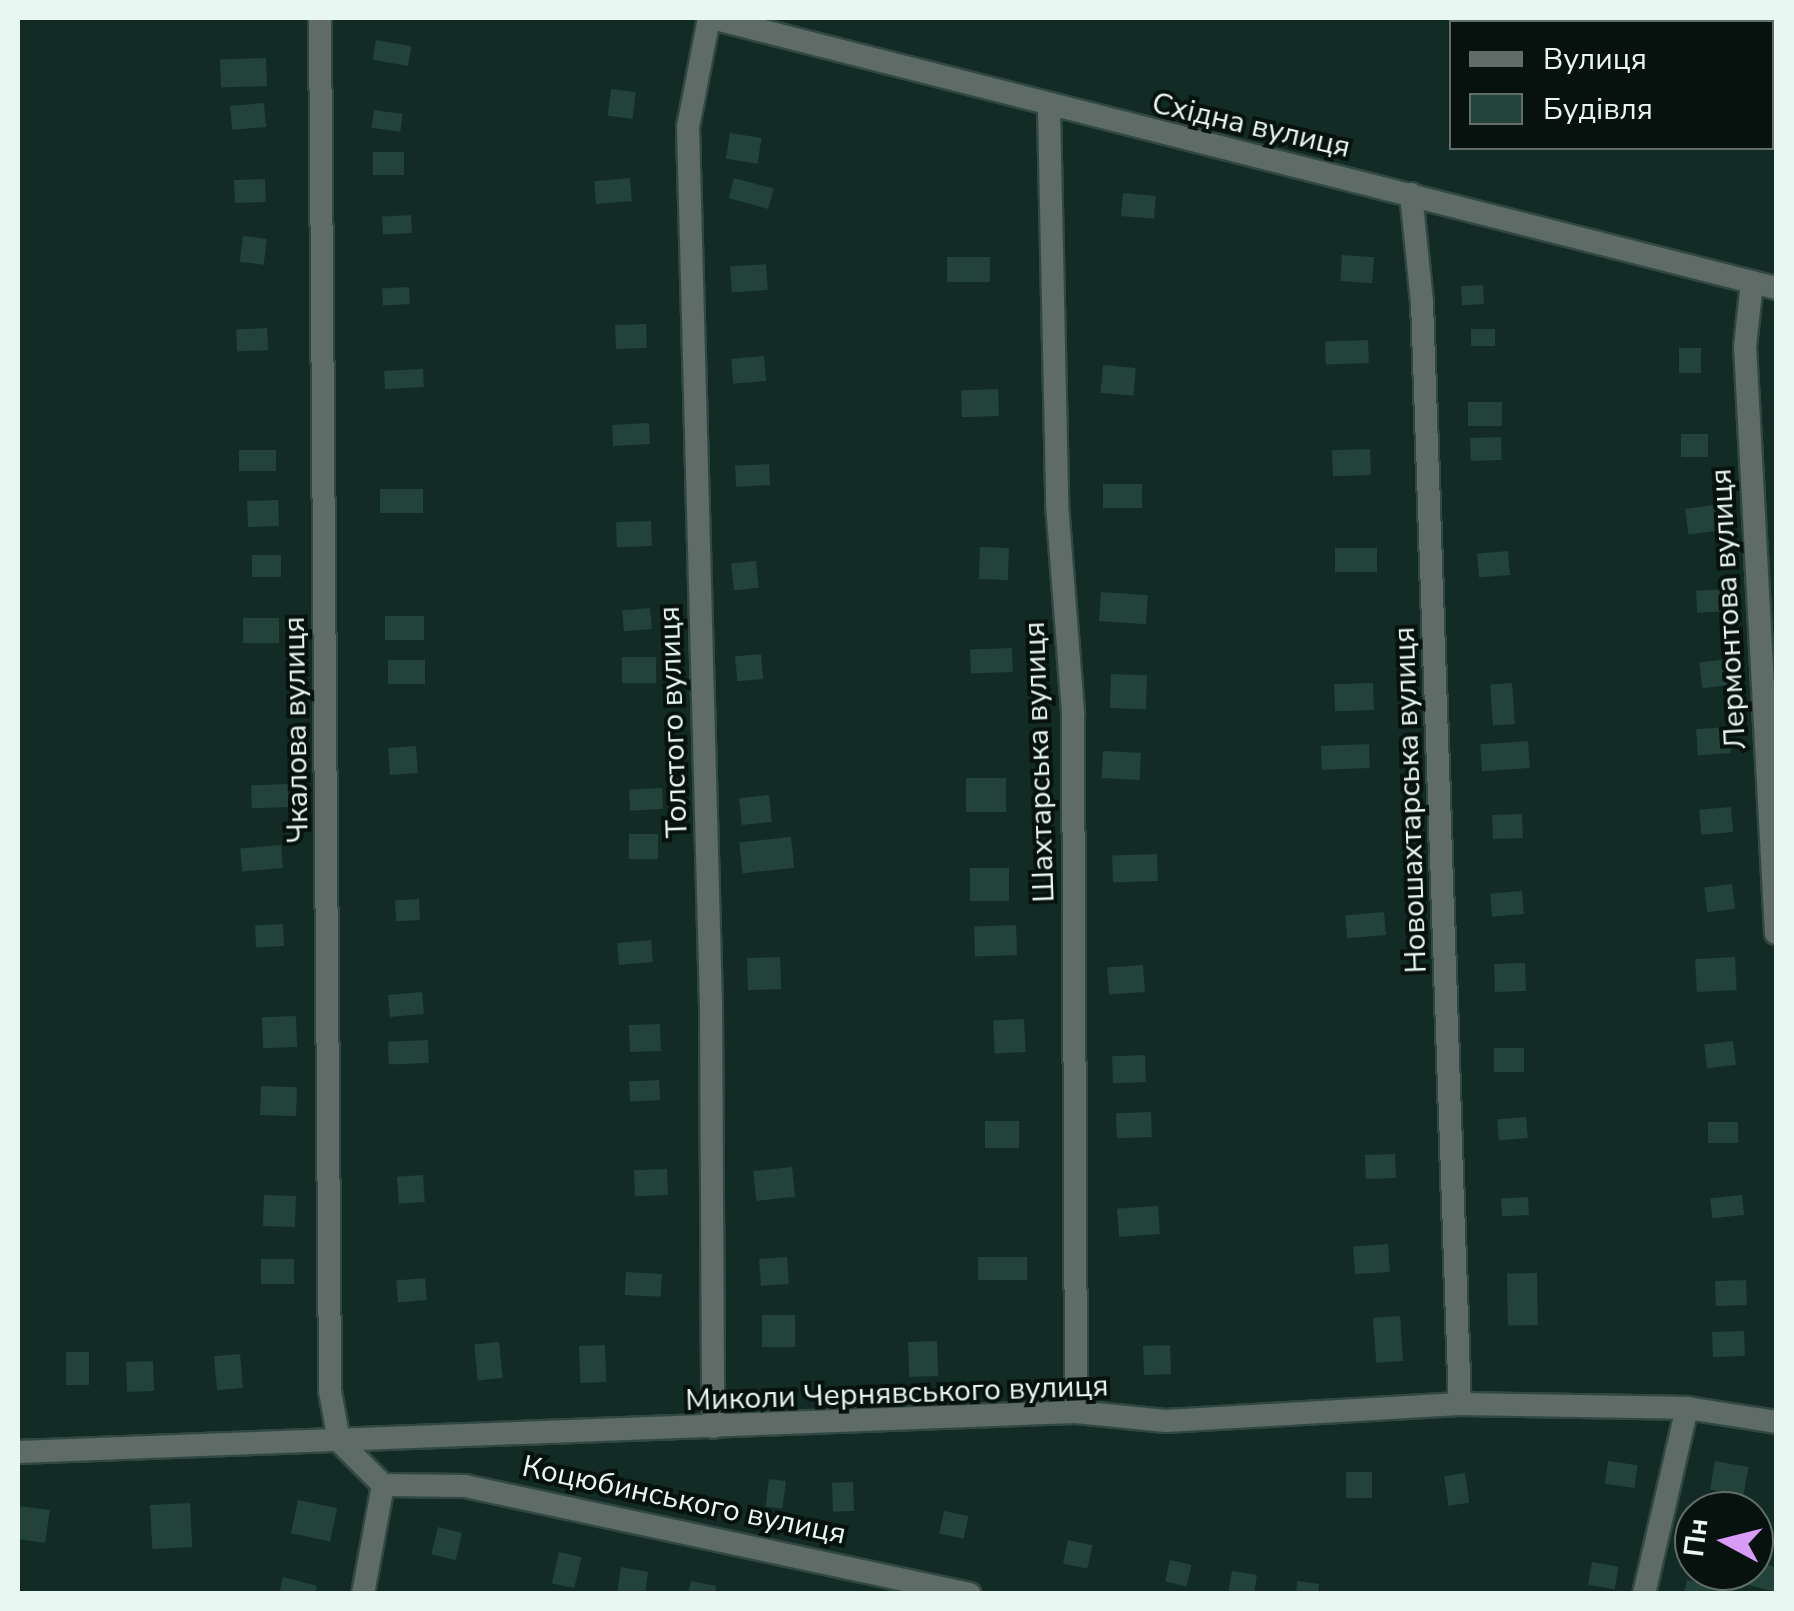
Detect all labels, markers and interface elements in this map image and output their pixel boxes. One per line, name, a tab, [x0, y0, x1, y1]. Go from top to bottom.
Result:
legend	[1449, 20, 1774, 150]
text: Вулиця	[1543, 39, 1647, 80]
street label: Східна вулиця	[1148, 86, 1354, 166]
text: Будівля	[1543, 89, 1653, 130]
street label: Лермонтова вулиця	[1704, 468, 1754, 750]
street label: Толстого вулиця	[652, 605, 696, 839]
street label: Чкалова вулиця	[277, 616, 317, 844]
street label: Шахтарська вулиця	[1017, 621, 1063, 903]
street label: Новошахтарська вулиця	[1387, 626, 1435, 974]
street label: Миколи Чернявського вулиця	[685, 1369, 1109, 1419]
street label: Коцюбинського вулиця	[519, 1449, 849, 1553]
north arrow	[1674, 1491, 1774, 1591]
text: Пн	[1675, 1516, 1717, 1559]

